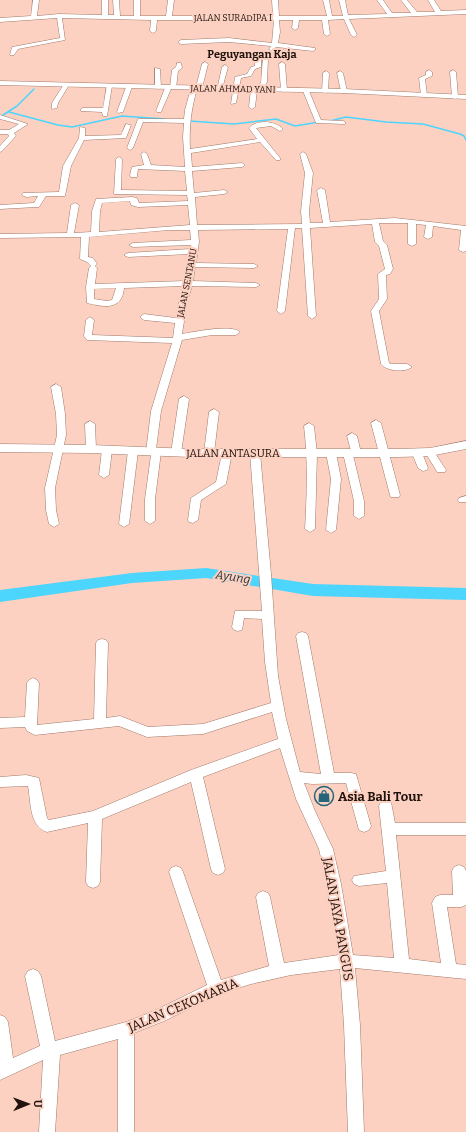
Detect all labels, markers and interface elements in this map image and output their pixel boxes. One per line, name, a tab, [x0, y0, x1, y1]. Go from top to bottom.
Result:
street label: JALAN SURADIPA I	[193, 13, 272, 23]
district label: Peguyangan Kaja	[207, 48, 298, 61]
street label: JALAN AHMAD YANI	[189, 83, 276, 95]
street label: JALAN SENTANU	[175, 247, 199, 320]
street label: JALAN ANTASURA	[185, 447, 280, 460]
water label: Ayung	[214, 567, 252, 587]
shop icon: Asia Bali Tour	[313, 785, 335, 807]
place label: Asia Bali Tour	[338, 789, 423, 804]
street label: JALAN JAYA PANGUS	[320, 855, 356, 982]
street label: JALAN CEKOMARIA	[125, 975, 241, 1035]
north arrow	[8, 1084, 48, 1124]
text: U	[31, 1100, 44, 1108]

